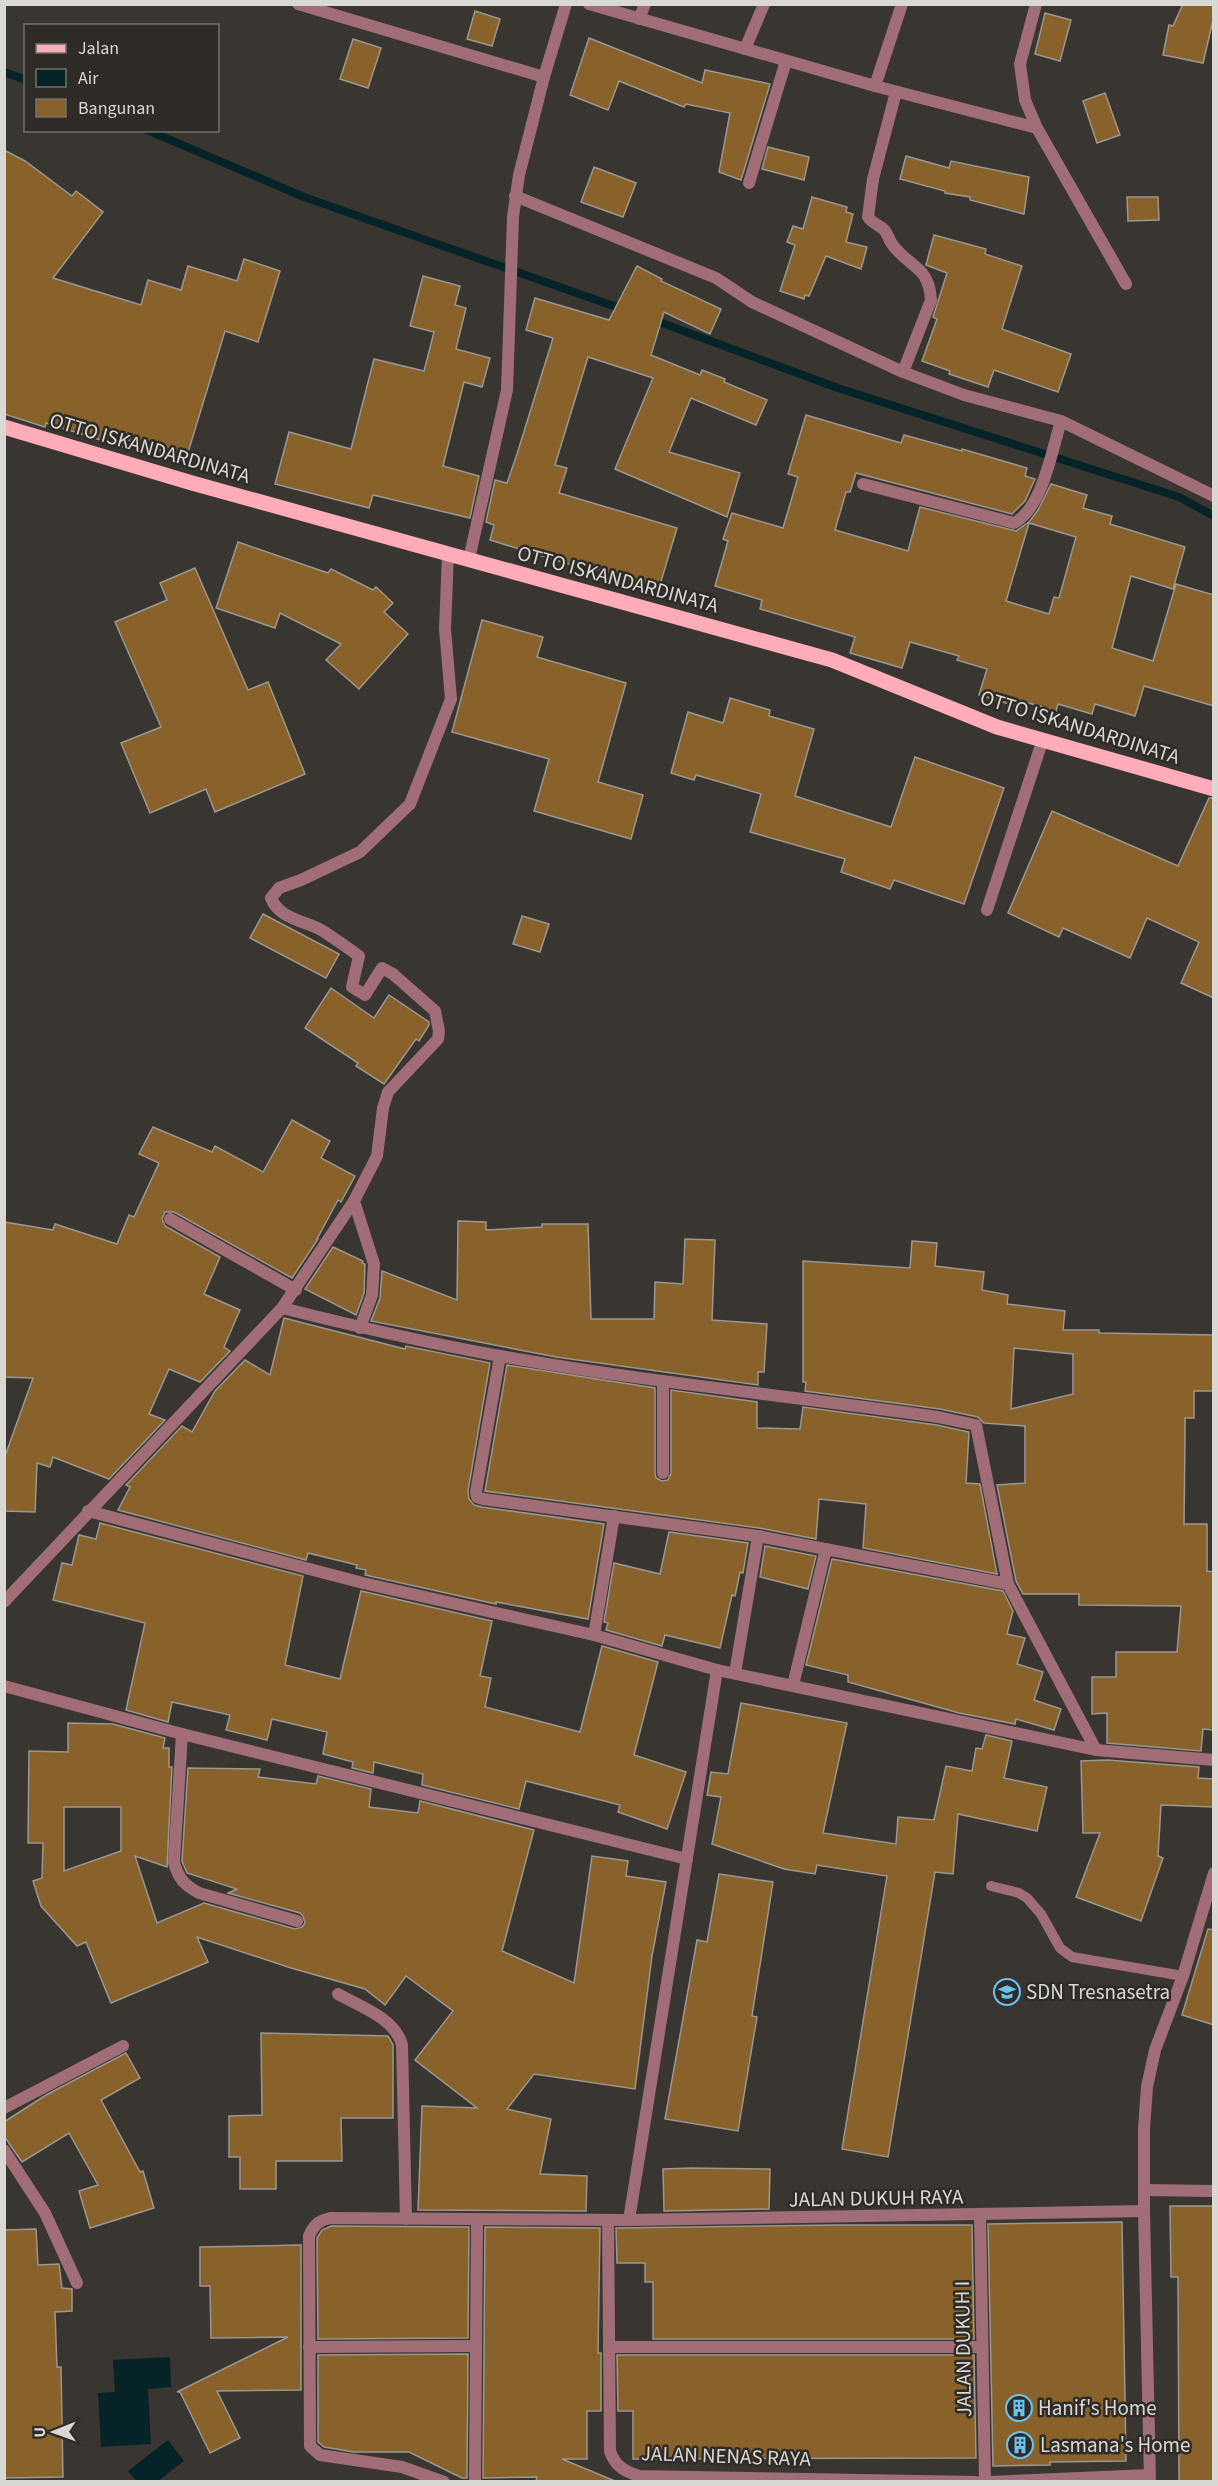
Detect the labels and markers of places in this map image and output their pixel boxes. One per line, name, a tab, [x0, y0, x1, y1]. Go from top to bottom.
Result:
school or university icon: SDN Tresnasetra	[992, 1977, 1022, 2007]
place label: SDN Tresnasetra	[1026, 1977, 1170, 2007]
building icon: Hanif's Home	[1004, 2393, 1034, 2423]
place label: Hanif's Home	[1038, 2393, 1157, 2423]
building icon: Lasmana's Home	[1005, 2430, 1035, 2460]
place label: Lasmana's Home	[1040, 2430, 1190, 2460]

